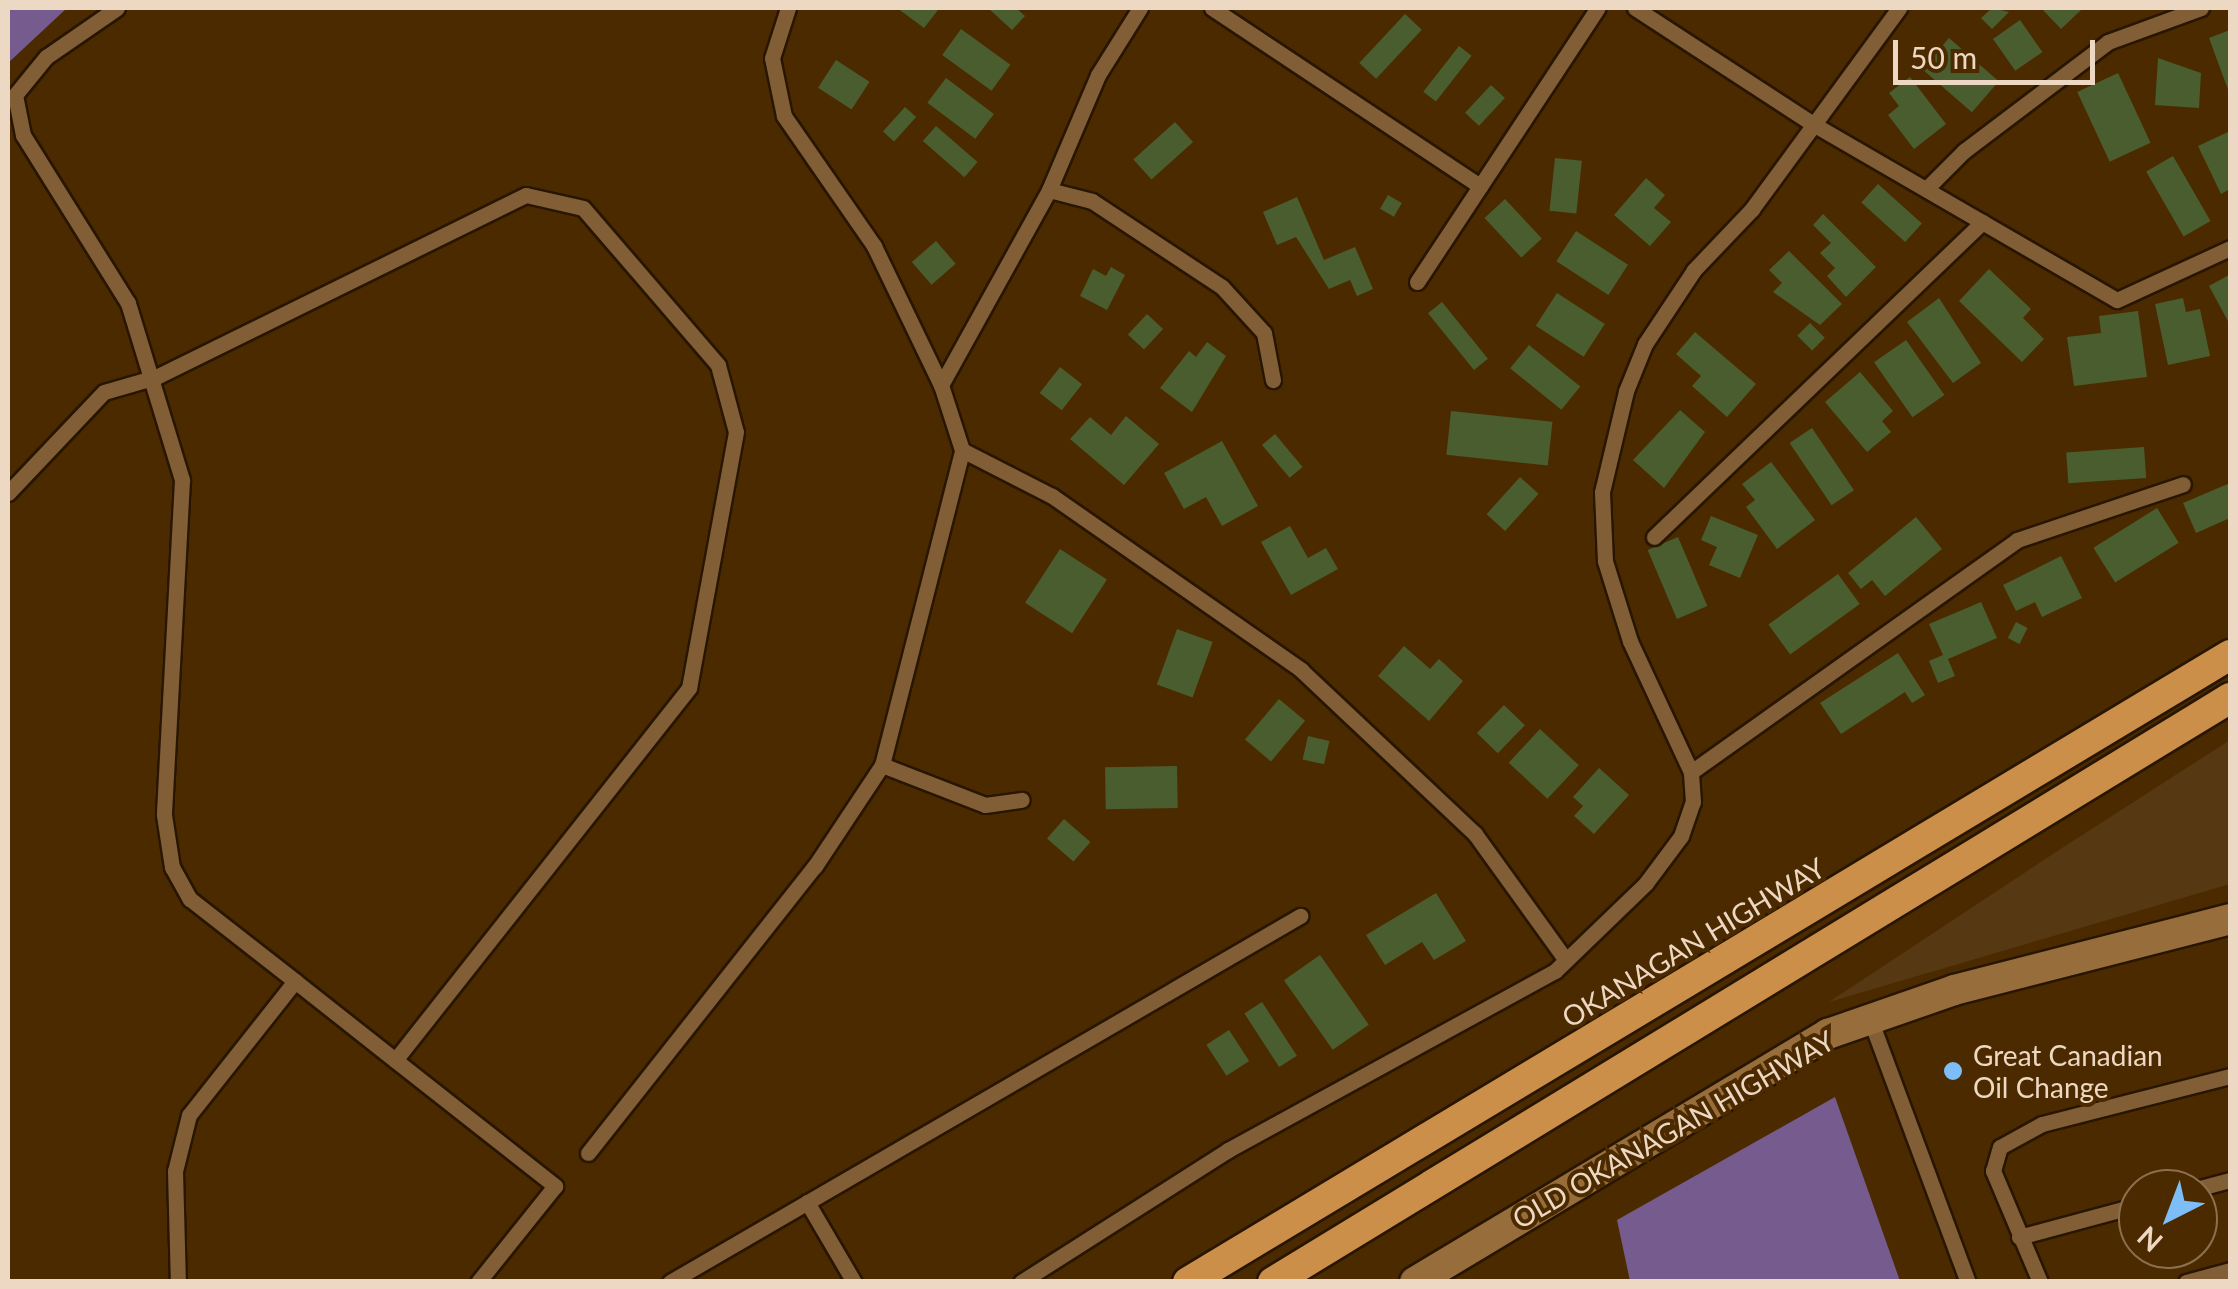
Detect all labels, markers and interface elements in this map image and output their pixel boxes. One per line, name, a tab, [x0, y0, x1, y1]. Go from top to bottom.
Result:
scale bar	[1898, 20, 2100, 82]
text: 50 m	[1910, 39, 1977, 75]
street label: OKANAGAN HIGHWAY	[1555, 850, 1831, 1034]
street label: OLD OKANAGAN HIGHWAY	[1506, 1023, 1840, 1235]
place label: Great Canadian Oil Change	[1973, 1038, 2163, 1104]
marker: Great Canadian Oil Change	[1942, 1060, 1964, 1082]
north arrow	[2118, 1169, 2218, 1269]
text: N	[2130, 1220, 2169, 1260]

